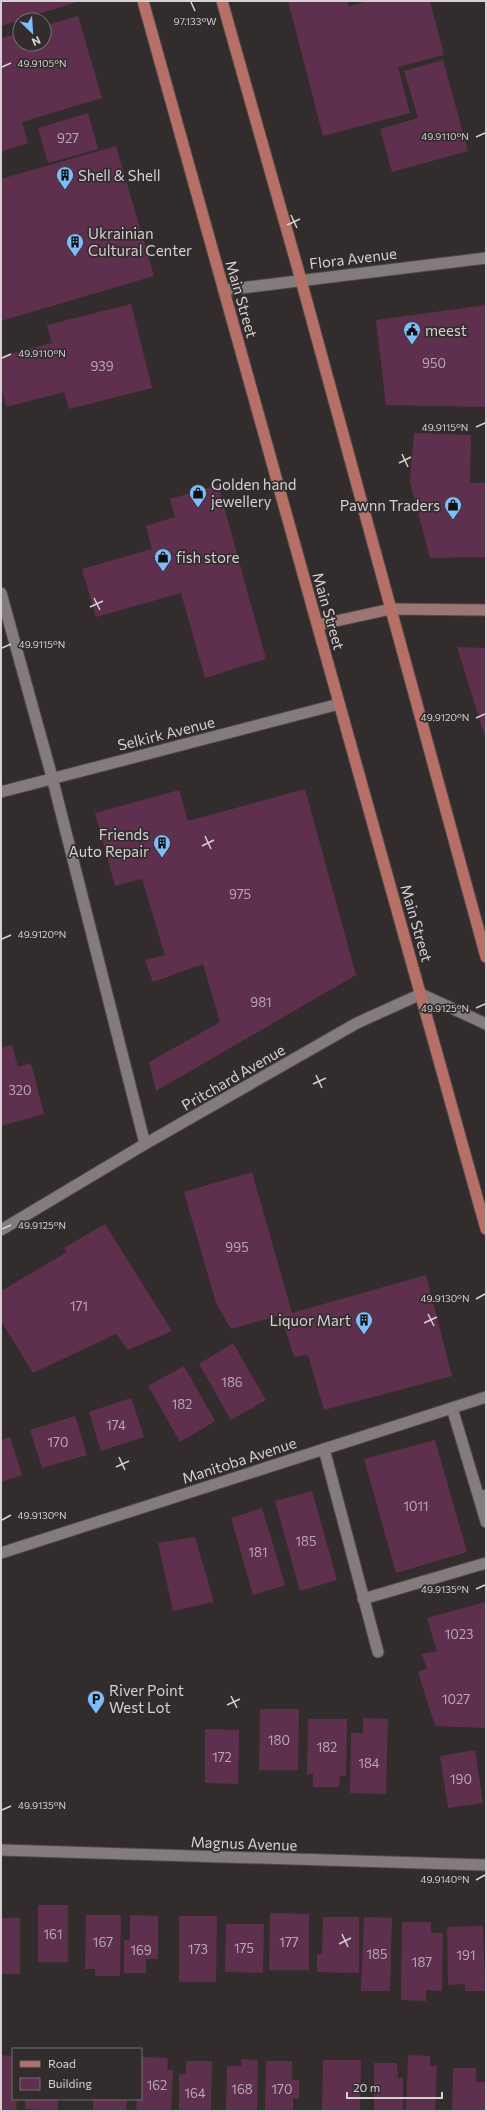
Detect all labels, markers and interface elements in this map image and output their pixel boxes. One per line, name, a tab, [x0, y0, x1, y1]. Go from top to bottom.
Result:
north arrow	[12, 12, 52, 52]
text: 97.133°W	[174, 15, 216, 27]
text: N	[30, 34, 43, 49]
text: 49.9105°N	[18, 57, 66, 69]
house number: 927	[57, 130, 79, 146]
text: 49.9110°N	[421, 130, 469, 142]
building icon: Shell & Shell	[55, 165, 75, 190]
place label: Shell & Shell	[78, 166, 161, 184]
place label: Ukrainian Cultural Center	[88, 224, 192, 259]
building icon: Ukrainian Cultural Center	[65, 232, 85, 257]
street label: Flora Avenue	[308, 244, 398, 272]
street label: Main Street	[222, 258, 262, 340]
public building icon: meest	[402, 320, 422, 345]
place label: meest	[425, 321, 467, 339]
text: 49.9110°N	[18, 347, 66, 359]
house number: 950	[422, 355, 446, 371]
house number: 939	[90, 358, 114, 374]
text: 49.9115°N	[422, 421, 468, 433]
place label: Golden hand jewellery	[211, 475, 297, 510]
shop icon: Golden hand jewellery	[188, 483, 208, 508]
shop icon: Pawnn Traders	[443, 495, 463, 520]
place label: Pawnn Traders	[340, 496, 440, 514]
shop icon: fish store	[153, 547, 173, 572]
place label: fish store	[176, 548, 240, 566]
street label: Main Street	[309, 570, 349, 652]
text: 49.9115°N	[19, 638, 65, 650]
text: 49.9120°N	[421, 711, 469, 723]
street label: Selkirk Avenue	[116, 712, 217, 754]
place label: Friends Auto Repair	[69, 825, 149, 860]
building icon: Friends Auto Repair	[152, 833, 172, 858]
street label: Main Street	[397, 882, 437, 964]
house number: 975	[229, 886, 251, 902]
text: 49.9120°N	[18, 928, 66, 940]
house number: 981	[250, 994, 272, 1010]
text: 49.9125°N	[421, 1002, 469, 1014]
street label: Pritchard Avenue	[178, 1040, 288, 1114]
house number: 320	[8, 1082, 32, 1098]
text: 49.9125°N	[18, 1219, 66, 1231]
house number: 995	[225, 1239, 249, 1255]
text: 49.9130°N	[421, 1292, 469, 1304]
house number: 171	[70, 1298, 88, 1314]
building icon: Liquor Mart	[354, 1310, 374, 1335]
place label: Liquor Mart	[269, 1311, 351, 1329]
house number: 186	[221, 1374, 243, 1390]
house number: 182	[172, 1396, 192, 1412]
house number: 174	[106, 1417, 126, 1433]
street label: Manitoba Avenue	[180, 1433, 298, 1487]
house number: 170	[48, 1434, 68, 1450]
house number: 1011	[403, 1498, 429, 1514]
text: 49.9130°N	[18, 1509, 66, 1521]
house number: 185	[296, 1533, 316, 1549]
house number: 181	[248, 1544, 268, 1560]
text: 49.9135°N	[421, 1583, 469, 1595]
house number: 1023	[445, 1626, 473, 1642]
place label: River Point West Lot	[109, 1681, 184, 1716]
parking icon: River Point West Lot	[86, 1689, 106, 1714]
house number: 1027	[442, 1691, 470, 1707]
house number: 180	[268, 1732, 290, 1748]
house number: 182	[317, 1739, 337, 1755]
house number: 172	[212, 1749, 232, 1765]
house number: 184	[358, 1755, 380, 1771]
house number: 190	[450, 1771, 472, 1787]
text: 49.9135°N	[18, 1799, 66, 1811]
street label: Magnus Avenue	[190, 1832, 298, 1854]
text: 49.9140°N	[420, 1873, 470, 1885]
house number: 161	[43, 1926, 63, 1942]
house number: 167	[93, 1934, 113, 1950]
house number: 177	[279, 1934, 299, 1950]
house number: 175	[234, 1940, 254, 1956]
house number: 173	[188, 1941, 208, 1957]
house number: 169	[130, 1942, 152, 1958]
house number: 185	[367, 1946, 387, 1962]
house number: 191	[456, 1947, 476, 1963]
house number: 187	[412, 1954, 432, 1970]
legend	[12, 2048, 142, 2100]
text: Road	[48, 2056, 76, 2070]
scale bar	[347, 2074, 442, 2100]
text: Building	[48, 2076, 92, 2090]
house number: 162	[147, 2077, 167, 2093]
text: 20 m	[353, 2080, 380, 2094]
house number: 168	[231, 2081, 253, 2097]
house number: 170	[272, 2081, 292, 2097]
house number: 164	[184, 2085, 206, 2101]

